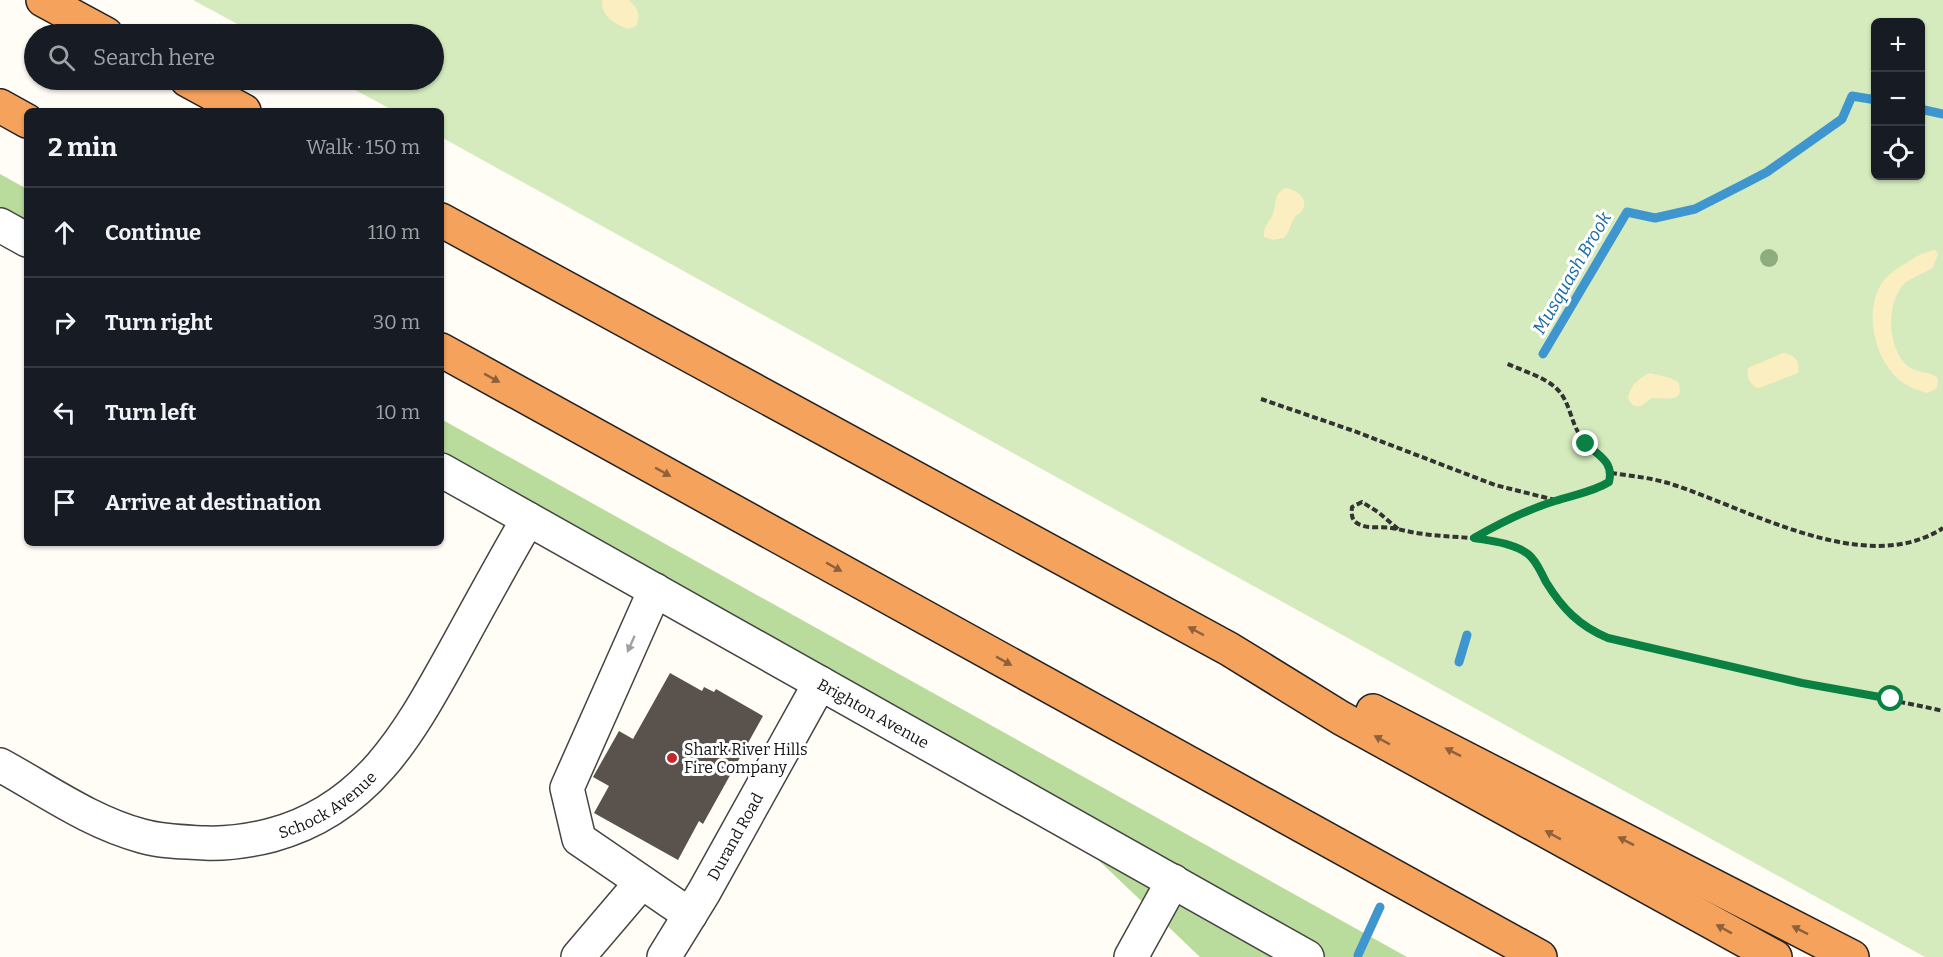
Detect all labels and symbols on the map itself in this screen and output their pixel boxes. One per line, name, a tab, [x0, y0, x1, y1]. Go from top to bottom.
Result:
water label: Musquash Brook	[1528, 208, 1616, 338]
one-way arrow	[484, 373, 501, 383]
route end	[1572, 430, 1598, 456]
one-way arrow	[655, 467, 672, 477]
one-way arrow	[825, 562, 842, 572]
one-way arrow	[1187, 626, 1204, 636]
one-way arrow	[626, 635, 636, 653]
one-way arrow	[996, 656, 1013, 666]
street label: Brighton Avenue	[814, 675, 932, 752]
route start	[1877, 685, 1903, 711]
one-way arrow	[1374, 735, 1390, 746]
place label: Shark River Hills Fire Company	[684, 740, 808, 777]
one-way arrow	[1444, 747, 1461, 757]
marker: Shark River Hills Fire Company	[665, 751, 679, 765]
street label: Schock Avenue	[276, 768, 381, 843]
street label: Durand Road	[703, 789, 767, 884]
one-way arrow	[1544, 830, 1561, 840]
one-way arrow	[1618, 836, 1635, 846]
one-way arrow	[1715, 924, 1732, 934]
one-way arrow	[1791, 925, 1808, 935]

